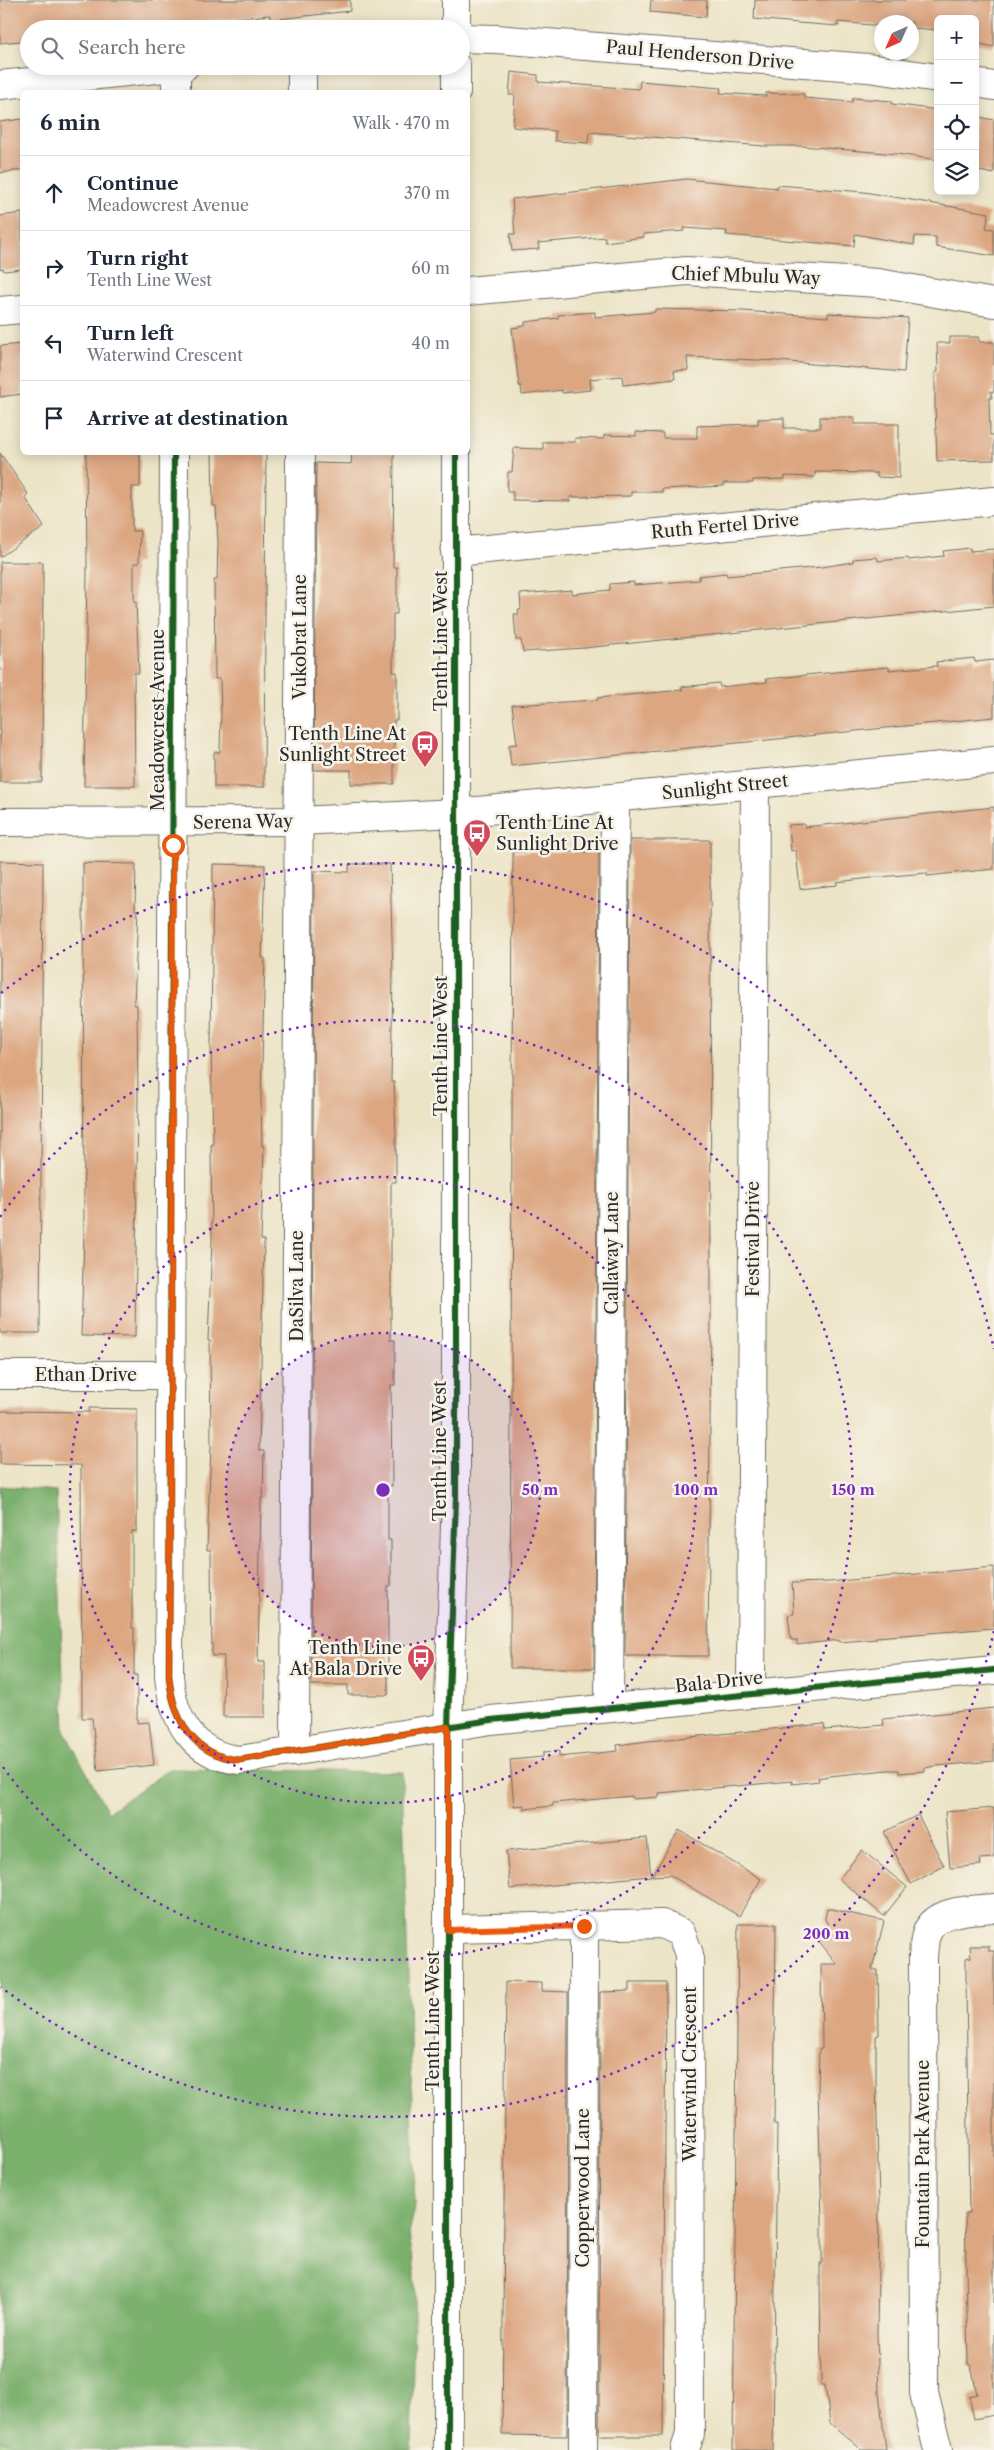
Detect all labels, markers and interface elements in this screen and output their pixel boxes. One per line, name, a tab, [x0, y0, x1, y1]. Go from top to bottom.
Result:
north arrow	[874, 15, 919, 60]
map controls	[934, 15, 979, 195]
button: +	[934, 15, 979, 60]
search box	[20, 20, 470, 75]
icon: search	[38, 34, 66, 62]
text: Search here	[78, 36, 186, 59]
street label: Paul Henderson Drive	[605, 36, 795, 74]
button: −	[934, 60, 979, 105]
button: locate	[934, 105, 979, 150]
text: 6 min	[40, 110, 101, 135]
text: Walk · 470 m	[352, 113, 450, 133]
button: layers	[934, 150, 979, 195]
text: Continue	[87, 172, 179, 195]
icon: ahead	[40, 179, 68, 207]
text: 370 m	[404, 183, 450, 203]
text: Meadowcrest Avenue	[87, 195, 249, 215]
text: Turn right	[87, 247, 188, 270]
icon: right	[40, 254, 68, 282]
text: 60 m	[411, 258, 450, 278]
street label: Chief Mbulu Way	[671, 262, 822, 290]
text: Tenth Line West	[87, 270, 212, 290]
text: Turn left	[87, 322, 174, 345]
icon: left	[40, 329, 68, 357]
text: 40 m	[411, 333, 450, 353]
text: Waterwind Crescent	[87, 345, 243, 365]
icon: arrive	[40, 404, 68, 432]
text: Arrive at destination	[87, 407, 288, 430]
street label: Ruth Fertel Drive	[650, 509, 800, 543]
street label: Tenth Line West	[430, 570, 452, 711]
street label: Vukobrat Lane	[289, 574, 311, 701]
street label: Meadowcrest Avenue	[147, 629, 169, 811]
place label: Tenth Line At Sunlight Street	[279, 723, 407, 766]
bus stop icon: Tenth Line At Sunlight Street	[410, 729, 440, 768]
street label: Sunlight Street	[661, 769, 790, 805]
street label: Serena Way	[193, 810, 294, 834]
place label: Tenth Line At Sunlight Drive	[496, 812, 619, 855]
bus stop icon: Tenth Line At Sunlight Drive	[462, 818, 492, 857]
route start	[162, 834, 185, 857]
street label: Tenth Line West	[430, 975, 452, 1116]
street label: Festival Drive	[742, 1181, 764, 1297]
street label: Callaway Lane	[601, 1191, 623, 1315]
street label: DaSilva Lane	[286, 1230, 308, 1342]
street label: Ethan Drive	[35, 1364, 137, 1386]
street label: Tenth Line West	[429, 1380, 451, 1521]
text: 50 m	[522, 1480, 558, 1499]
text: 100 m	[674, 1480, 718, 1499]
text: 150 m	[831, 1480, 875, 1499]
centre of rings	[374, 1481, 392, 1499]
place label: Tenth Line At Bala Drive	[288, 1637, 402, 1680]
bus stop icon: Tenth Line At Bala Drive	[406, 1643, 436, 1682]
street label: Bala Drive	[674, 1666, 764, 1698]
route end	[573, 1915, 596, 1938]
text: 200 m	[803, 1924, 849, 1943]
street label: Tenth Line West	[422, 1950, 444, 2091]
street label: Waterwind Crescent	[679, 1986, 701, 2163]
street label: Fountain Park Avenue	[912, 2060, 934, 2248]
street label: Copperwood Lane	[572, 2108, 594, 2268]

